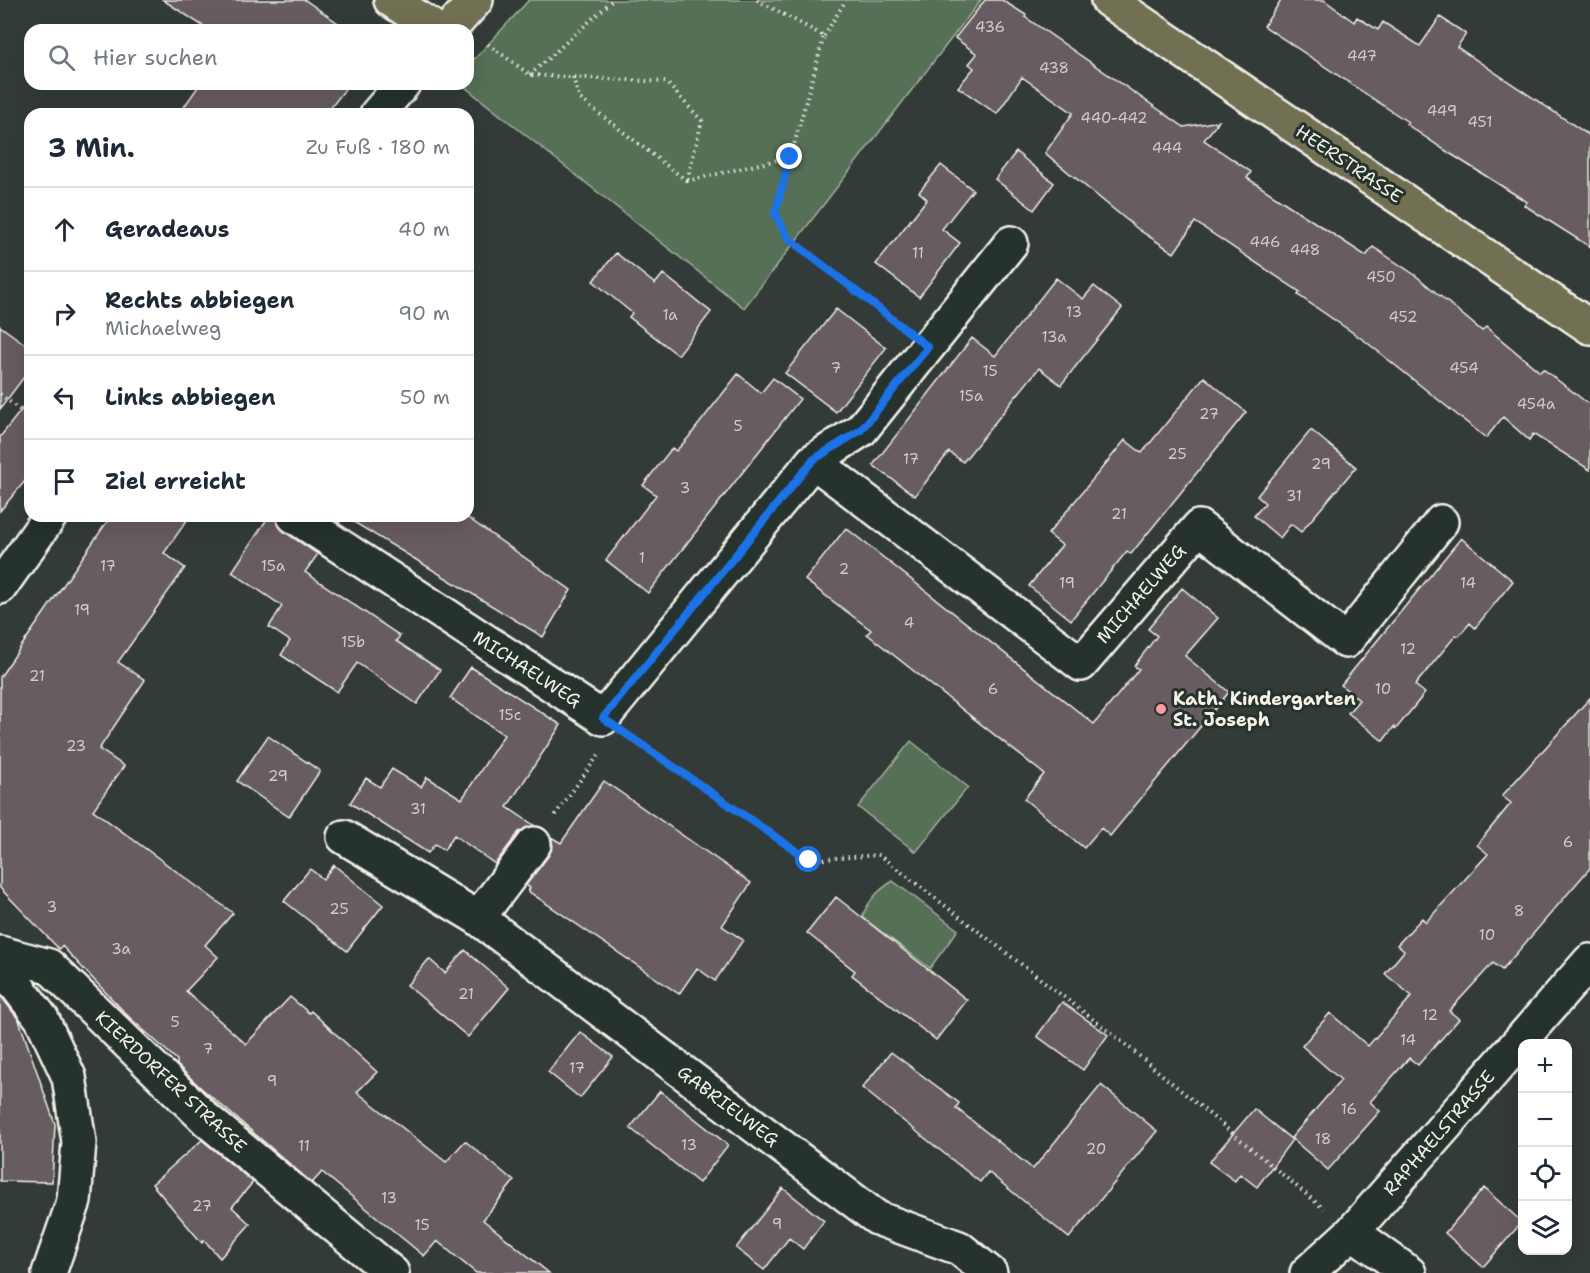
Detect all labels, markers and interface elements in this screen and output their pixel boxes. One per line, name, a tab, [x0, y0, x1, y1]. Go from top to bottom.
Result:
house number: 436	[975, 17, 1005, 37]
search box	[24, 24, 474, 90]
icon: search	[45, 41, 78, 74]
text: Hier suchen	[93, 43, 218, 72]
house number: 447	[1347, 46, 1377, 66]
house number: 438	[1039, 58, 1069, 78]
house number: 449	[1427, 101, 1457, 121]
house number: 440-442	[1081, 108, 1147, 128]
house number: 451	[1468, 112, 1492, 132]
street label: HEERSTRASSE	[1291, 119, 1407, 209]
text: 3 Min.	[48, 130, 135, 165]
text: Zu Fuß · 180 m	[306, 134, 450, 160]
house number: 444	[1152, 138, 1182, 158]
route end	[776, 143, 802, 169]
icon: ahead	[48, 213, 81, 246]
text: Geradeaus	[105, 215, 229, 244]
text: 40 m	[398, 216, 450, 242]
house number: 446	[1250, 232, 1280, 252]
house number: 448	[1290, 240, 1320, 260]
house number: 11	[912, 243, 924, 263]
house number: 450	[1366, 267, 1396, 287]
text: Rechts abbiegen	[105, 286, 294, 315]
icon: right	[48, 297, 81, 330]
text: 90 m	[398, 300, 450, 326]
house number: 13	[1066, 302, 1082, 322]
house number: 1a	[662, 305, 678, 325]
house number: 452	[1389, 307, 1417, 327]
text: Michaelweg	[105, 315, 221, 341]
house number: 13a	[1041, 327, 1067, 347]
house number: 7	[831, 358, 841, 378]
house number: 454	[1449, 358, 1479, 378]
house number: 15	[982, 361, 998, 381]
icon: left	[48, 381, 81, 414]
text: Links abbiegen	[105, 383, 276, 412]
text: 50 m	[400, 384, 450, 410]
house number: 15a	[959, 386, 984, 406]
house number: 454a	[1517, 394, 1556, 414]
house number: 27	[1199, 404, 1219, 424]
house number: 5	[733, 416, 743, 436]
house number: 25	[1167, 444, 1187, 464]
house number: 17	[903, 449, 919, 469]
house number: 29	[1311, 454, 1331, 474]
icon: arrive	[48, 465, 81, 498]
text: Ziel erreicht	[105, 467, 246, 496]
house number: 3	[680, 478, 690, 498]
house number: 31	[1286, 486, 1302, 506]
house number: 21	[1111, 504, 1127, 524]
street label: MICHAELWEG	[1091, 539, 1191, 649]
house number: 1	[639, 548, 645, 568]
house number: 17	[100, 556, 116, 576]
house number: 15a	[261, 556, 286, 576]
house number: 2	[839, 559, 849, 579]
house number: 19	[1059, 573, 1075, 593]
house number: 14	[1460, 573, 1476, 593]
house number: 19	[74, 600, 90, 620]
house number: 4	[904, 613, 914, 633]
street label: MICHAELWEG	[468, 625, 586, 713]
house number: 15b	[341, 632, 365, 652]
house number: 12	[1400, 639, 1416, 659]
house number: 21	[29, 666, 45, 686]
house number: 6	[988, 679, 998, 699]
house number: 10	[1375, 679, 1391, 699]
place label: Kath. Kindergarten St. Joseph	[1173, 687, 1356, 732]
marker: Kath. Kindergarten St. Joseph	[1154, 702, 1168, 716]
house number: 15c	[499, 705, 521, 725]
house number: 23	[66, 736, 86, 756]
house number: 29	[268, 766, 288, 786]
house number: 31	[410, 799, 426, 819]
house number: 6	[1563, 832, 1573, 852]
route start	[795, 846, 821, 872]
house number: 3	[47, 897, 57, 917]
house number: 25	[329, 899, 349, 919]
house number: 8	[1514, 901, 1524, 921]
house number: 10	[1479, 925, 1495, 945]
house number: 3a	[111, 939, 131, 959]
house number: 21	[458, 984, 474, 1004]
street label: KIERDORFER STRASSE	[90, 1005, 252, 1159]
house number: 12	[1422, 1005, 1438, 1025]
house number: 5	[170, 1012, 180, 1032]
house number: 14	[1400, 1030, 1416, 1050]
house number: 7	[203, 1039, 213, 1059]
map controls	[1518, 1039, 1572, 1255]
button: +	[1518, 1039, 1572, 1093]
house number: 17	[569, 1058, 585, 1078]
street label: GABRIELWEG	[672, 1060, 784, 1152]
street label: RAPHAELSTRASSE	[1378, 1065, 1500, 1201]
house number: 9	[267, 1071, 277, 1091]
button: −	[1518, 1093, 1572, 1147]
house number: 16	[1341, 1099, 1357, 1119]
house number: 18	[1315, 1129, 1331, 1149]
house number: 13	[681, 1135, 697, 1155]
house number: 11	[298, 1136, 310, 1156]
house number: 20	[1086, 1139, 1106, 1159]
button: locate	[1518, 1147, 1572, 1201]
house number: 13	[381, 1188, 397, 1208]
house number: 27	[192, 1196, 212, 1216]
button: layers	[1518, 1201, 1572, 1255]
house number: 9	[772, 1214, 782, 1234]
house number: 15	[414, 1215, 430, 1235]

